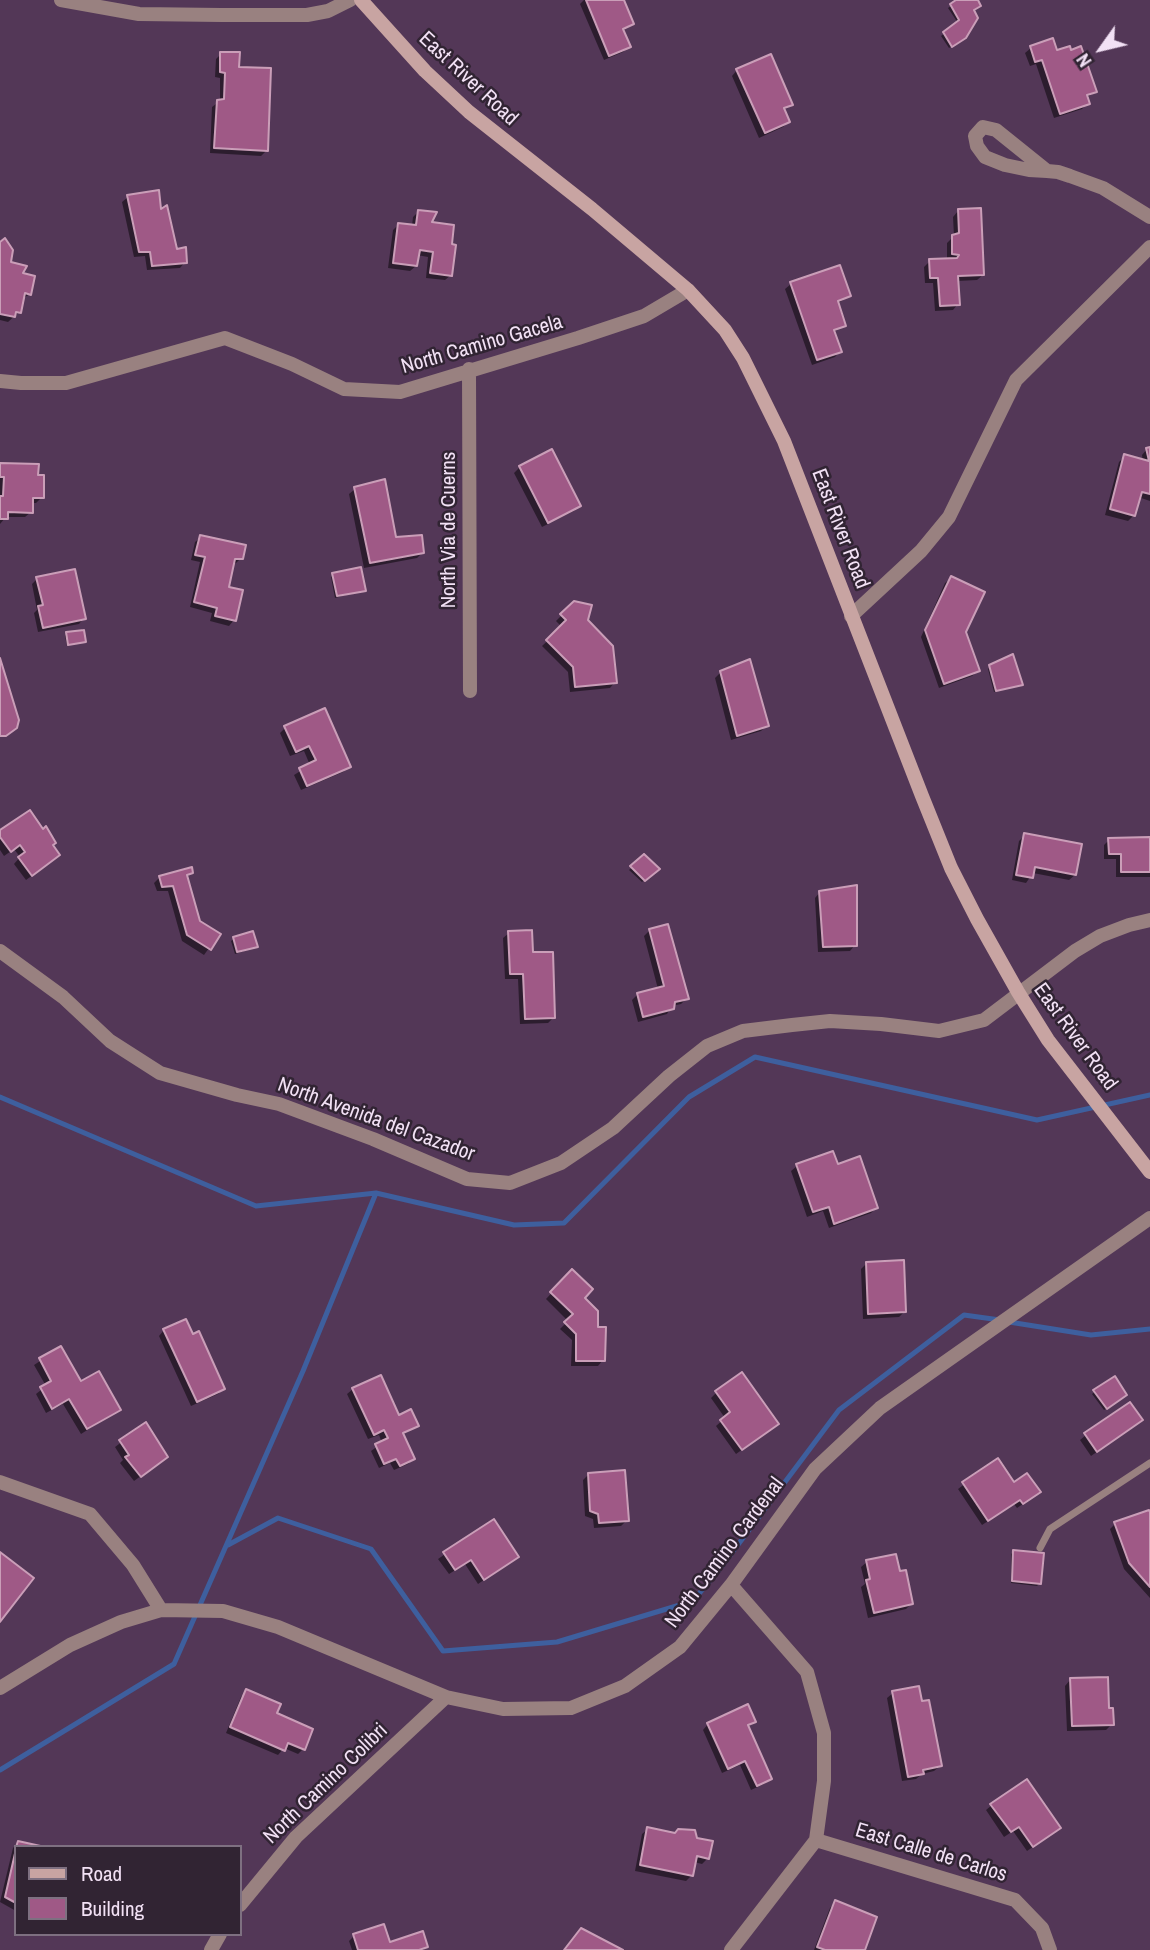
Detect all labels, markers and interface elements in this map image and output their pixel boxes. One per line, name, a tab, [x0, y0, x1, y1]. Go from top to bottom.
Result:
north arrow	[1066, 14, 1136, 84]
street label: East River Road	[413, 27, 523, 131]
text: N	[1070, 49, 1098, 73]
street label: North Camino Gacela	[398, 310, 566, 380]
street label: North Via de Cuerns	[436, 452, 462, 608]
street label: East River Road	[806, 466, 874, 592]
street label: East River Road	[1028, 978, 1122, 1096]
street label: North Avenida del Cazador	[274, 1073, 478, 1167]
street label: North Camino Cardenal	[660, 1473, 790, 1633]
street label: North Camino Colibri	[259, 1718, 393, 1850]
street label: East Calle de Carlos	[852, 1818, 1010, 1888]
legend	[14, 1845, 242, 1936]
text: Road	[81, 1859, 122, 1888]
text: Building	[81, 1894, 144, 1923]

